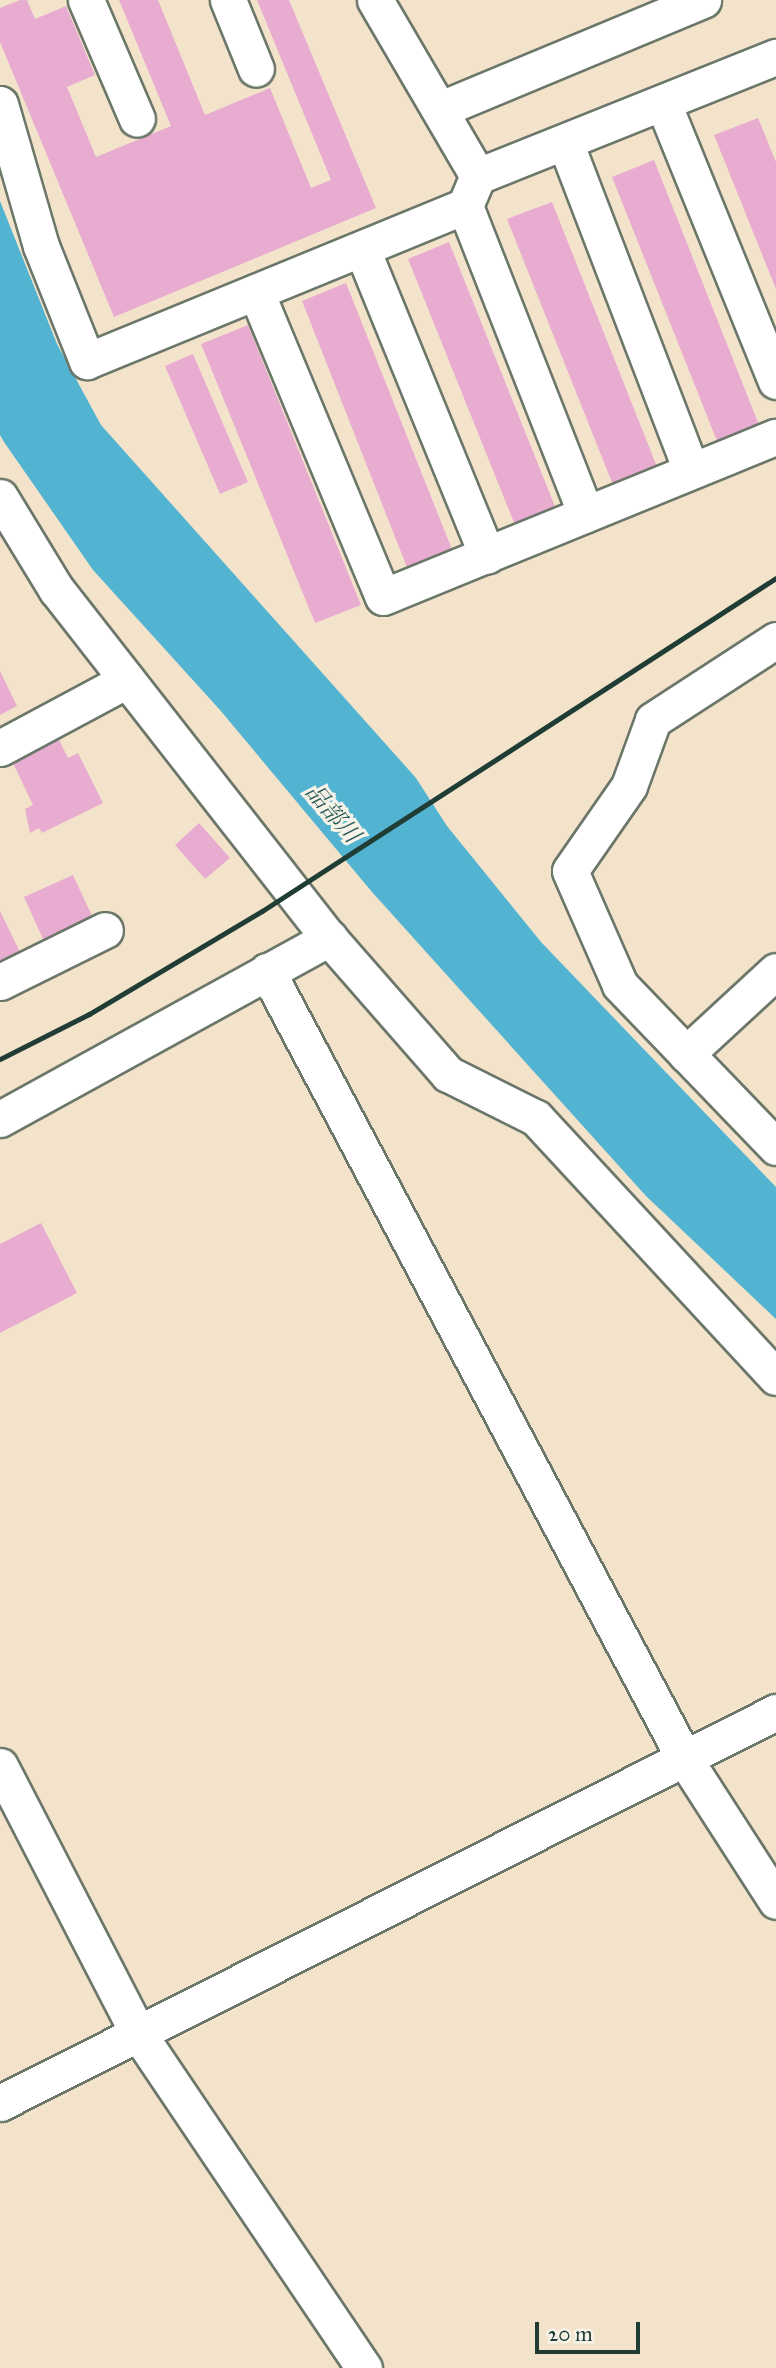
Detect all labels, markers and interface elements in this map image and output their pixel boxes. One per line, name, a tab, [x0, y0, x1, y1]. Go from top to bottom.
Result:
water label: 品部川	[300, 778, 366, 848]
scale bar	[538, 2308, 643, 2352]
text: 20 m	[548, 2321, 593, 2347]

